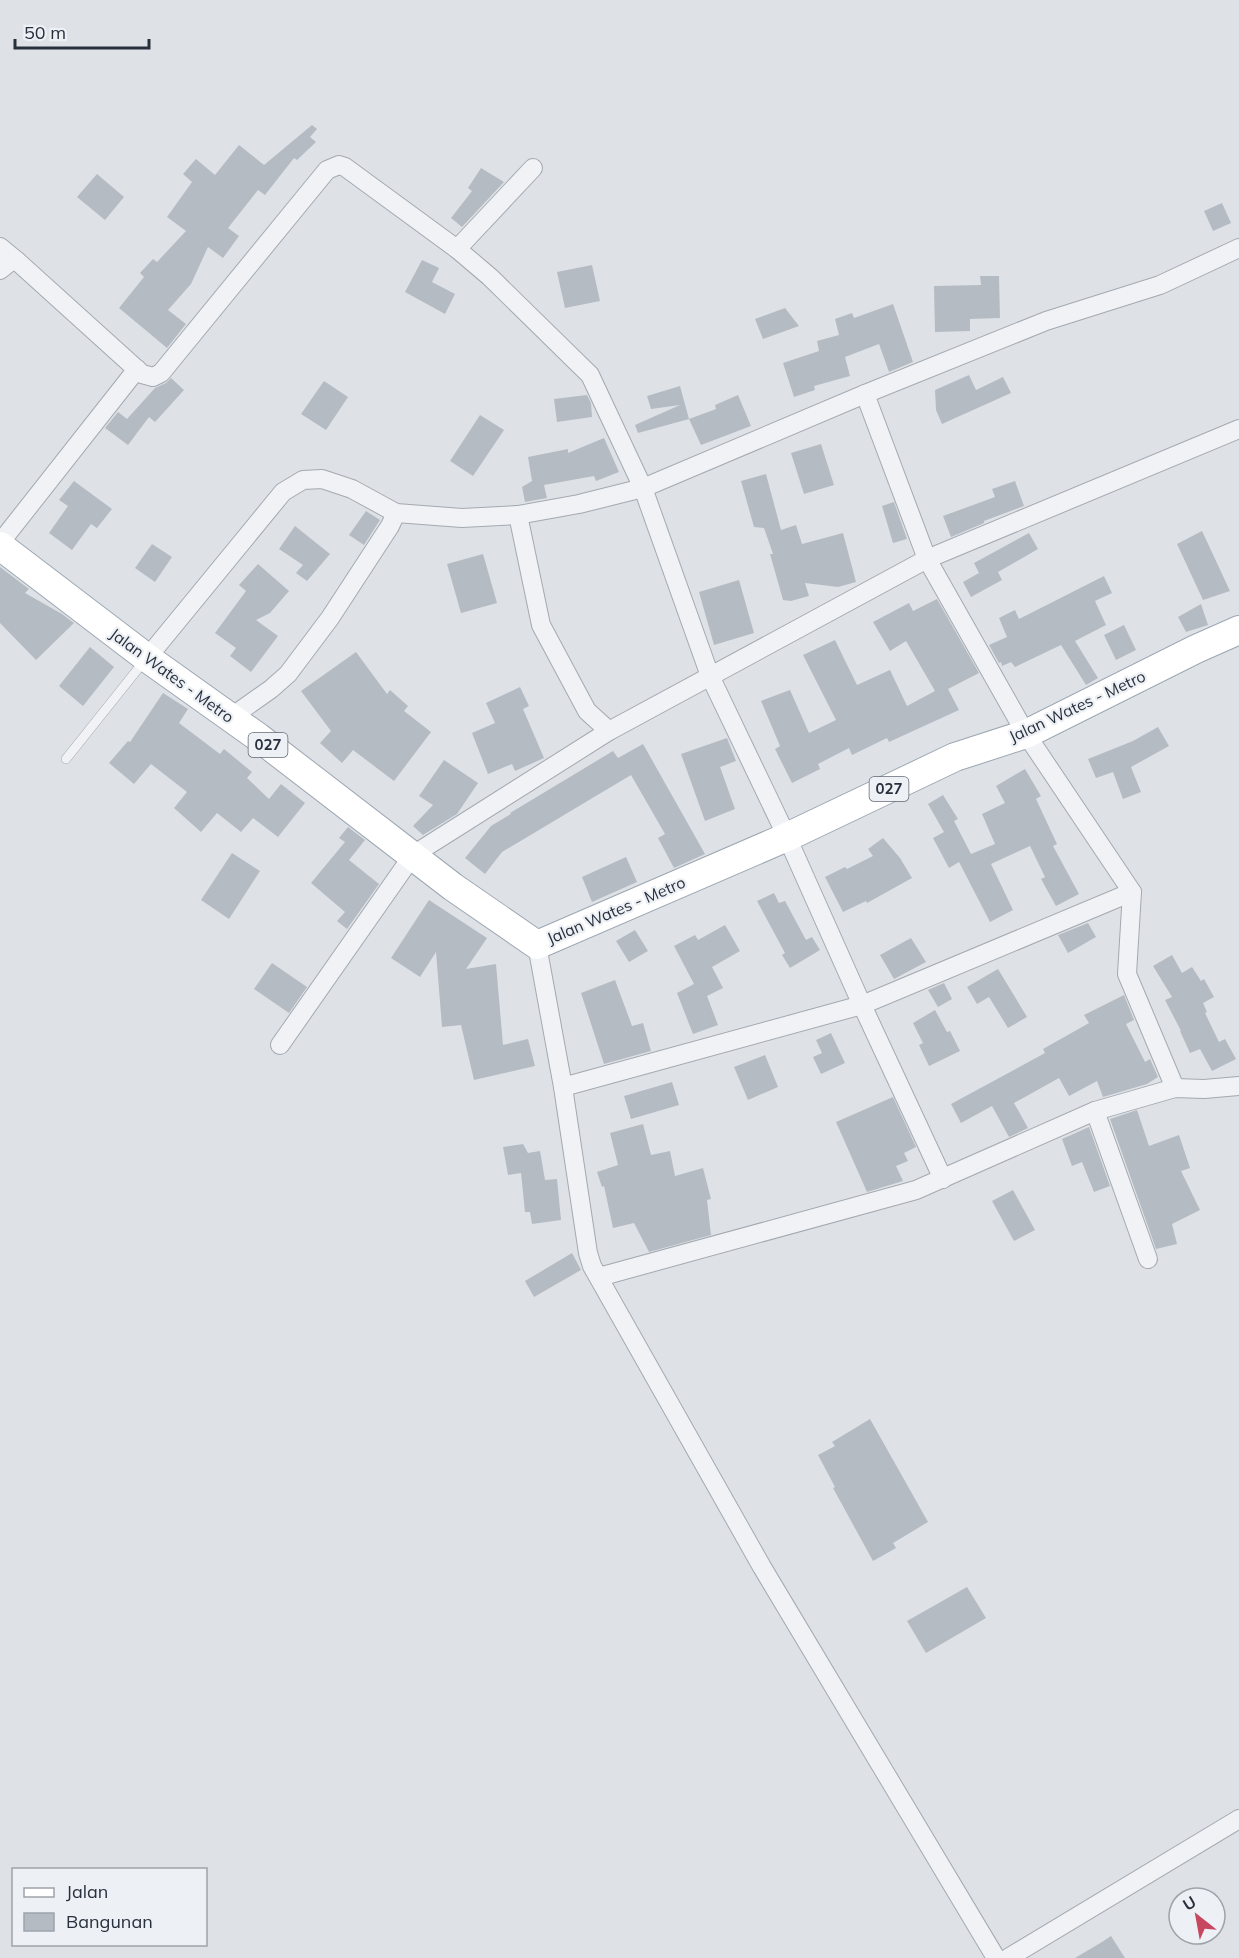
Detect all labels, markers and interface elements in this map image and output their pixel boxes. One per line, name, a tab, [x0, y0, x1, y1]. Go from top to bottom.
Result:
scale bar	[15, 12, 148, 50]
text: 50 m	[24, 21, 66, 44]
street label: Jalan Wates - Metro	[106, 623, 238, 727]
street label: Jalan Wates - Metro	[1005, 666, 1149, 746]
road number: 027	[248, 733, 288, 757]
road number: 027	[870, 777, 908, 801]
street label: Jalan Wates - Metro	[544, 872, 688, 948]
legend	[12, 1868, 207, 1946]
text: Jalan	[66, 1880, 108, 1903]
north arrow	[1167, 1886, 1227, 1946]
text: U	[1179, 1892, 1200, 1915]
text: Bangunan	[66, 1910, 153, 1933]

